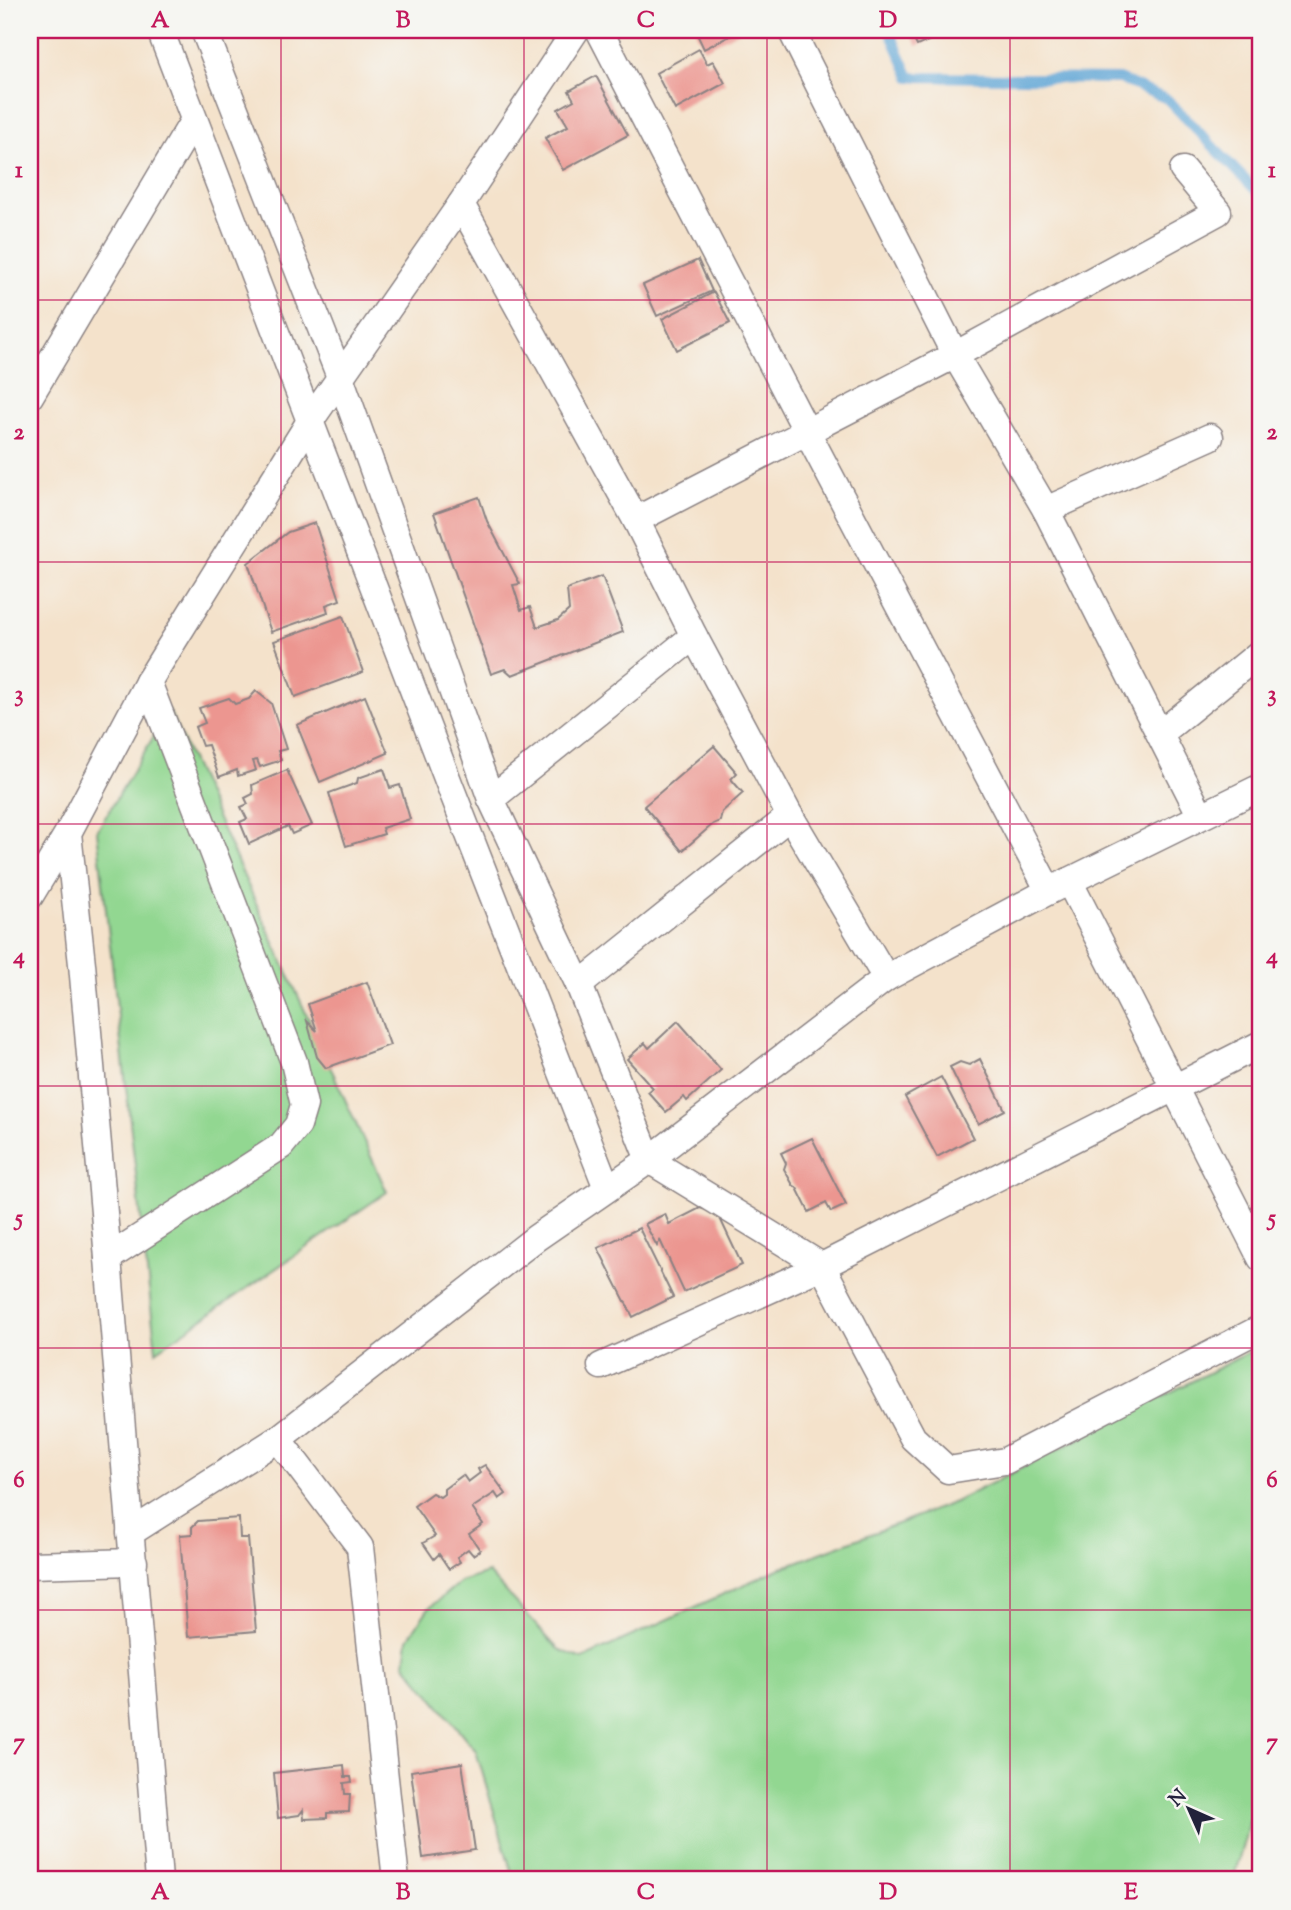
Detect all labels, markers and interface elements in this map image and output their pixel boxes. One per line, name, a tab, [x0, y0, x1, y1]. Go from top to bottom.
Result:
text: A	[151, 5, 170, 38]
text: B	[396, 5, 411, 38]
text: C	[637, 5, 655, 38]
text: D	[879, 5, 897, 38]
text: E	[1124, 5, 1138, 38]
text: 1	[15, 155, 23, 188]
text: 1	[1268, 155, 1276, 188]
text: 2	[14, 417, 25, 450]
text: 2	[1267, 417, 1278, 450]
text: 3	[14, 679, 24, 712]
text: 3	[1267, 679, 1277, 712]
text: 4	[12, 941, 25, 974]
text: 4	[1265, 941, 1278, 974]
text: 5	[13, 1203, 23, 1236]
text: 5	[1266, 1203, 1276, 1236]
text: 6	[13, 1465, 25, 1498]
text: 6	[1266, 1465, 1278, 1498]
text: 7	[13, 1727, 25, 1760]
text: 7	[1266, 1727, 1278, 1760]
north arrow	[1154, 1773, 1224, 1843]
text: N	[1164, 1784, 1194, 1814]
text: A	[151, 1877, 170, 1910]
text: B	[396, 1877, 411, 1910]
text: C	[637, 1877, 655, 1910]
text: D	[879, 1877, 897, 1910]
text: E	[1124, 1877, 1138, 1910]

